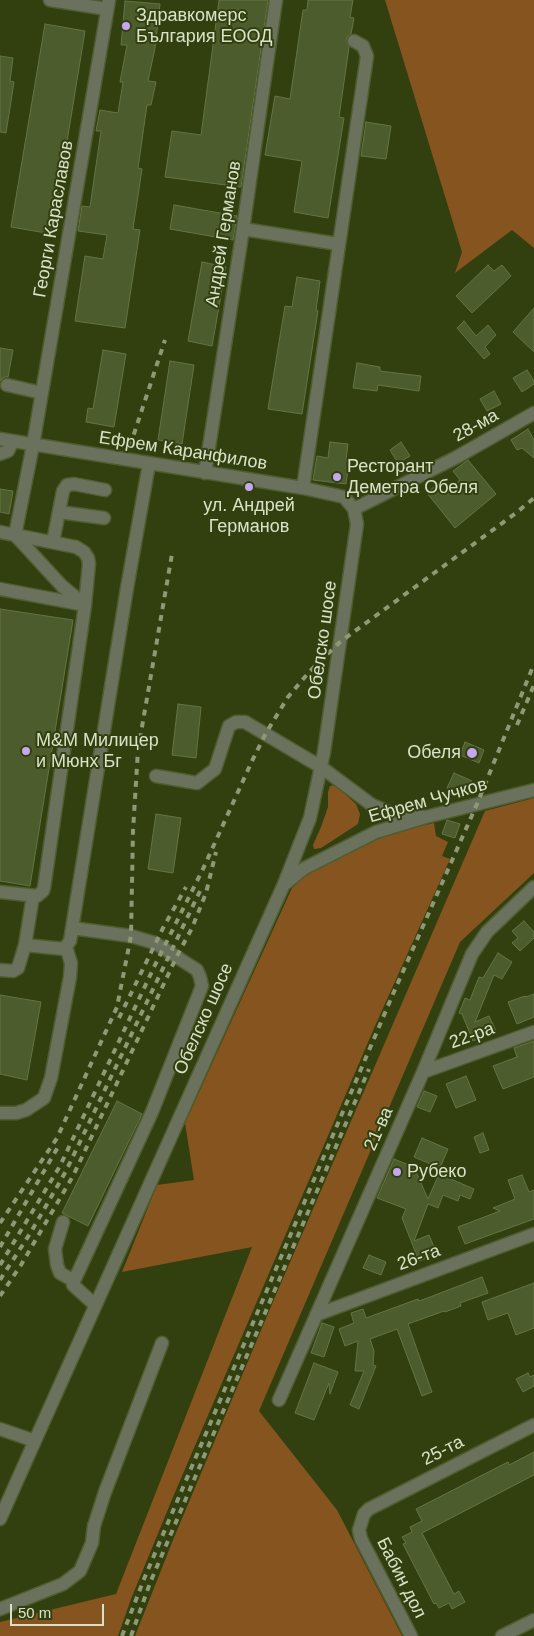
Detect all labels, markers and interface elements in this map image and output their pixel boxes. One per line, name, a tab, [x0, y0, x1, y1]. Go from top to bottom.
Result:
place label: Здравкомерс България ЕООД	[136, 5, 272, 48]
marker: Здравкомерс България ЕООД	[120, 20, 132, 32]
street label: Георги Караславов	[30, 139, 78, 299]
street label: Андрей Германов	[202, 159, 246, 309]
street label: 28-ма	[450, 405, 502, 447]
street label: Ефрем Каранфилов	[97, 427, 269, 475]
place label: Ресторант Деметра Обеля	[347, 456, 478, 498]
marker: Ресторант Деметра Обеля	[331, 471, 343, 483]
marker: ул. Андрей Германов	[243, 481, 255, 493]
place label: ул. Андрей Германов	[203, 495, 295, 538]
street label: Обелско шосе	[304, 579, 342, 701]
place label: М&M Mилицер и Мюнх Бг	[36, 730, 159, 772]
place label: Обеля	[407, 742, 461, 764]
marker: М&M Mилицер и Мюнх Бг	[20, 745, 32, 757]
marker: Обеля	[465, 746, 479, 760]
street label: Ефрем Чучков	[366, 774, 490, 828]
street label: Обелско шосе	[170, 960, 238, 1078]
street label: 22-ра	[447, 1018, 497, 1054]
street label: 21-ва	[360, 1104, 398, 1154]
place label: Рубеко	[407, 1161, 466, 1183]
marker: Рубеко	[391, 1166, 403, 1178]
street label: 26-та	[395, 1240, 443, 1276]
street label: 25-та	[418, 1431, 468, 1471]
street label: Бабин дол	[371, 1534, 431, 1622]
scale bar	[12, 1594, 106, 1626]
text: 50 m	[18, 1604, 51, 1621]

